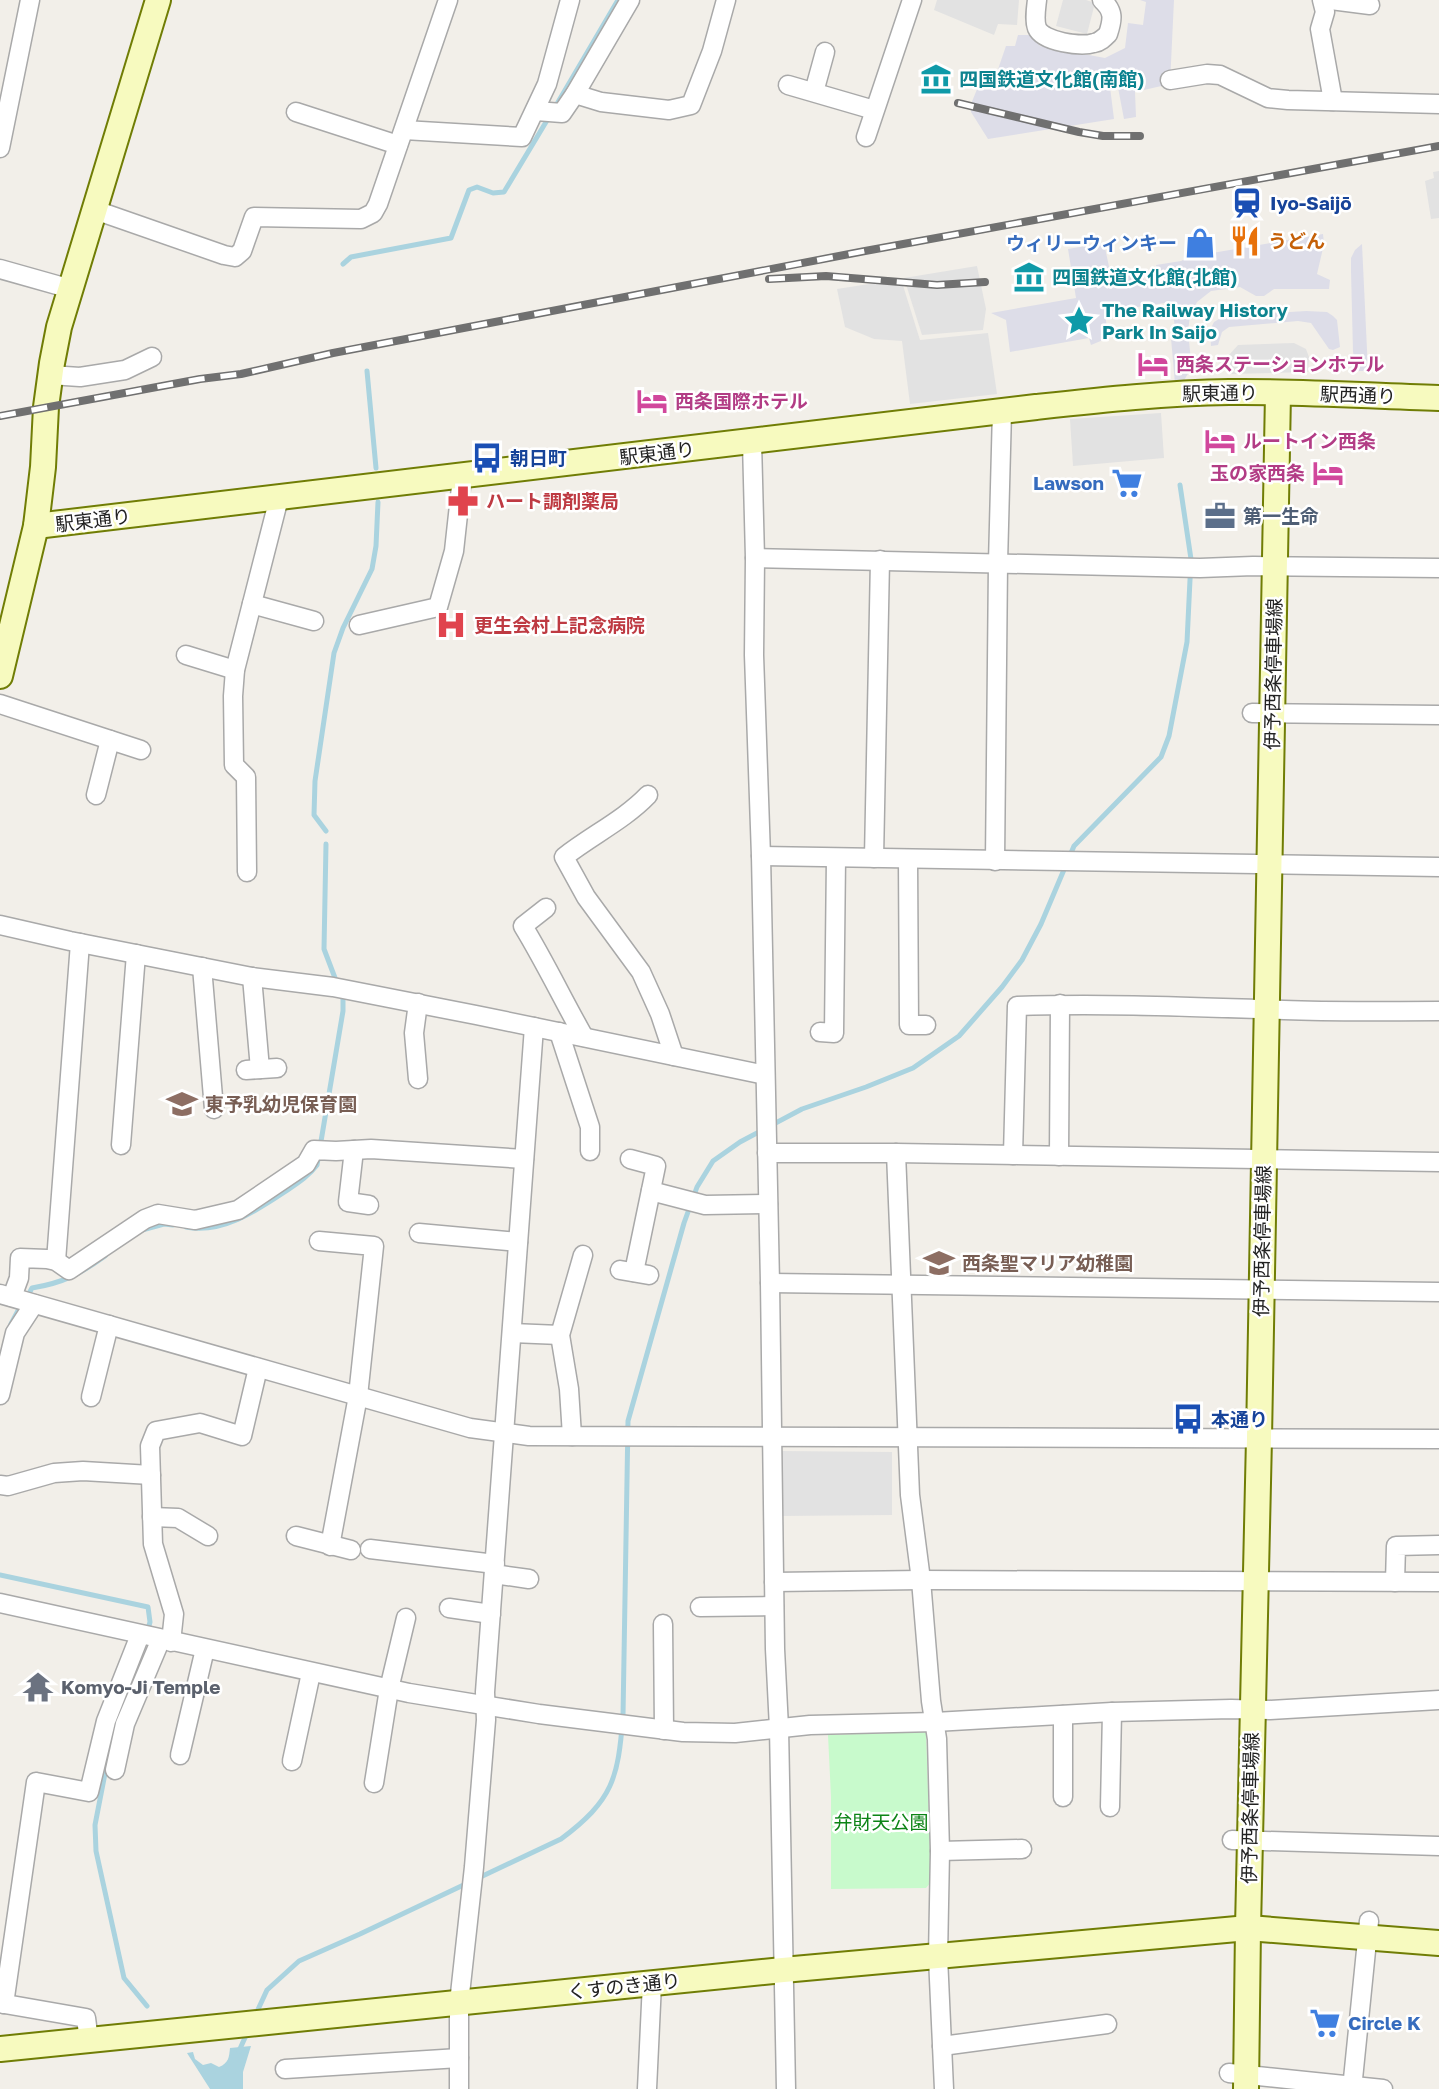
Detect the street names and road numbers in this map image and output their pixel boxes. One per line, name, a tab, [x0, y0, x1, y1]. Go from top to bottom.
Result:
street label: 駅東通り	[1182, 380, 1258, 405]
street label: 駅西通り	[1320, 382, 1396, 407]
street label: 駅東通り	[618, 436, 696, 469]
street label: 駅東通り	[54, 503, 132, 536]
street label: 伊予西条停車場線	[1260, 598, 1285, 750]
street label: 伊予西条停車場線	[1249, 1165, 1274, 1317]
street label: 伊予西条停車場線	[1237, 1732, 1262, 1884]
street label: くすのき通り	[566, 1968, 682, 2003]

